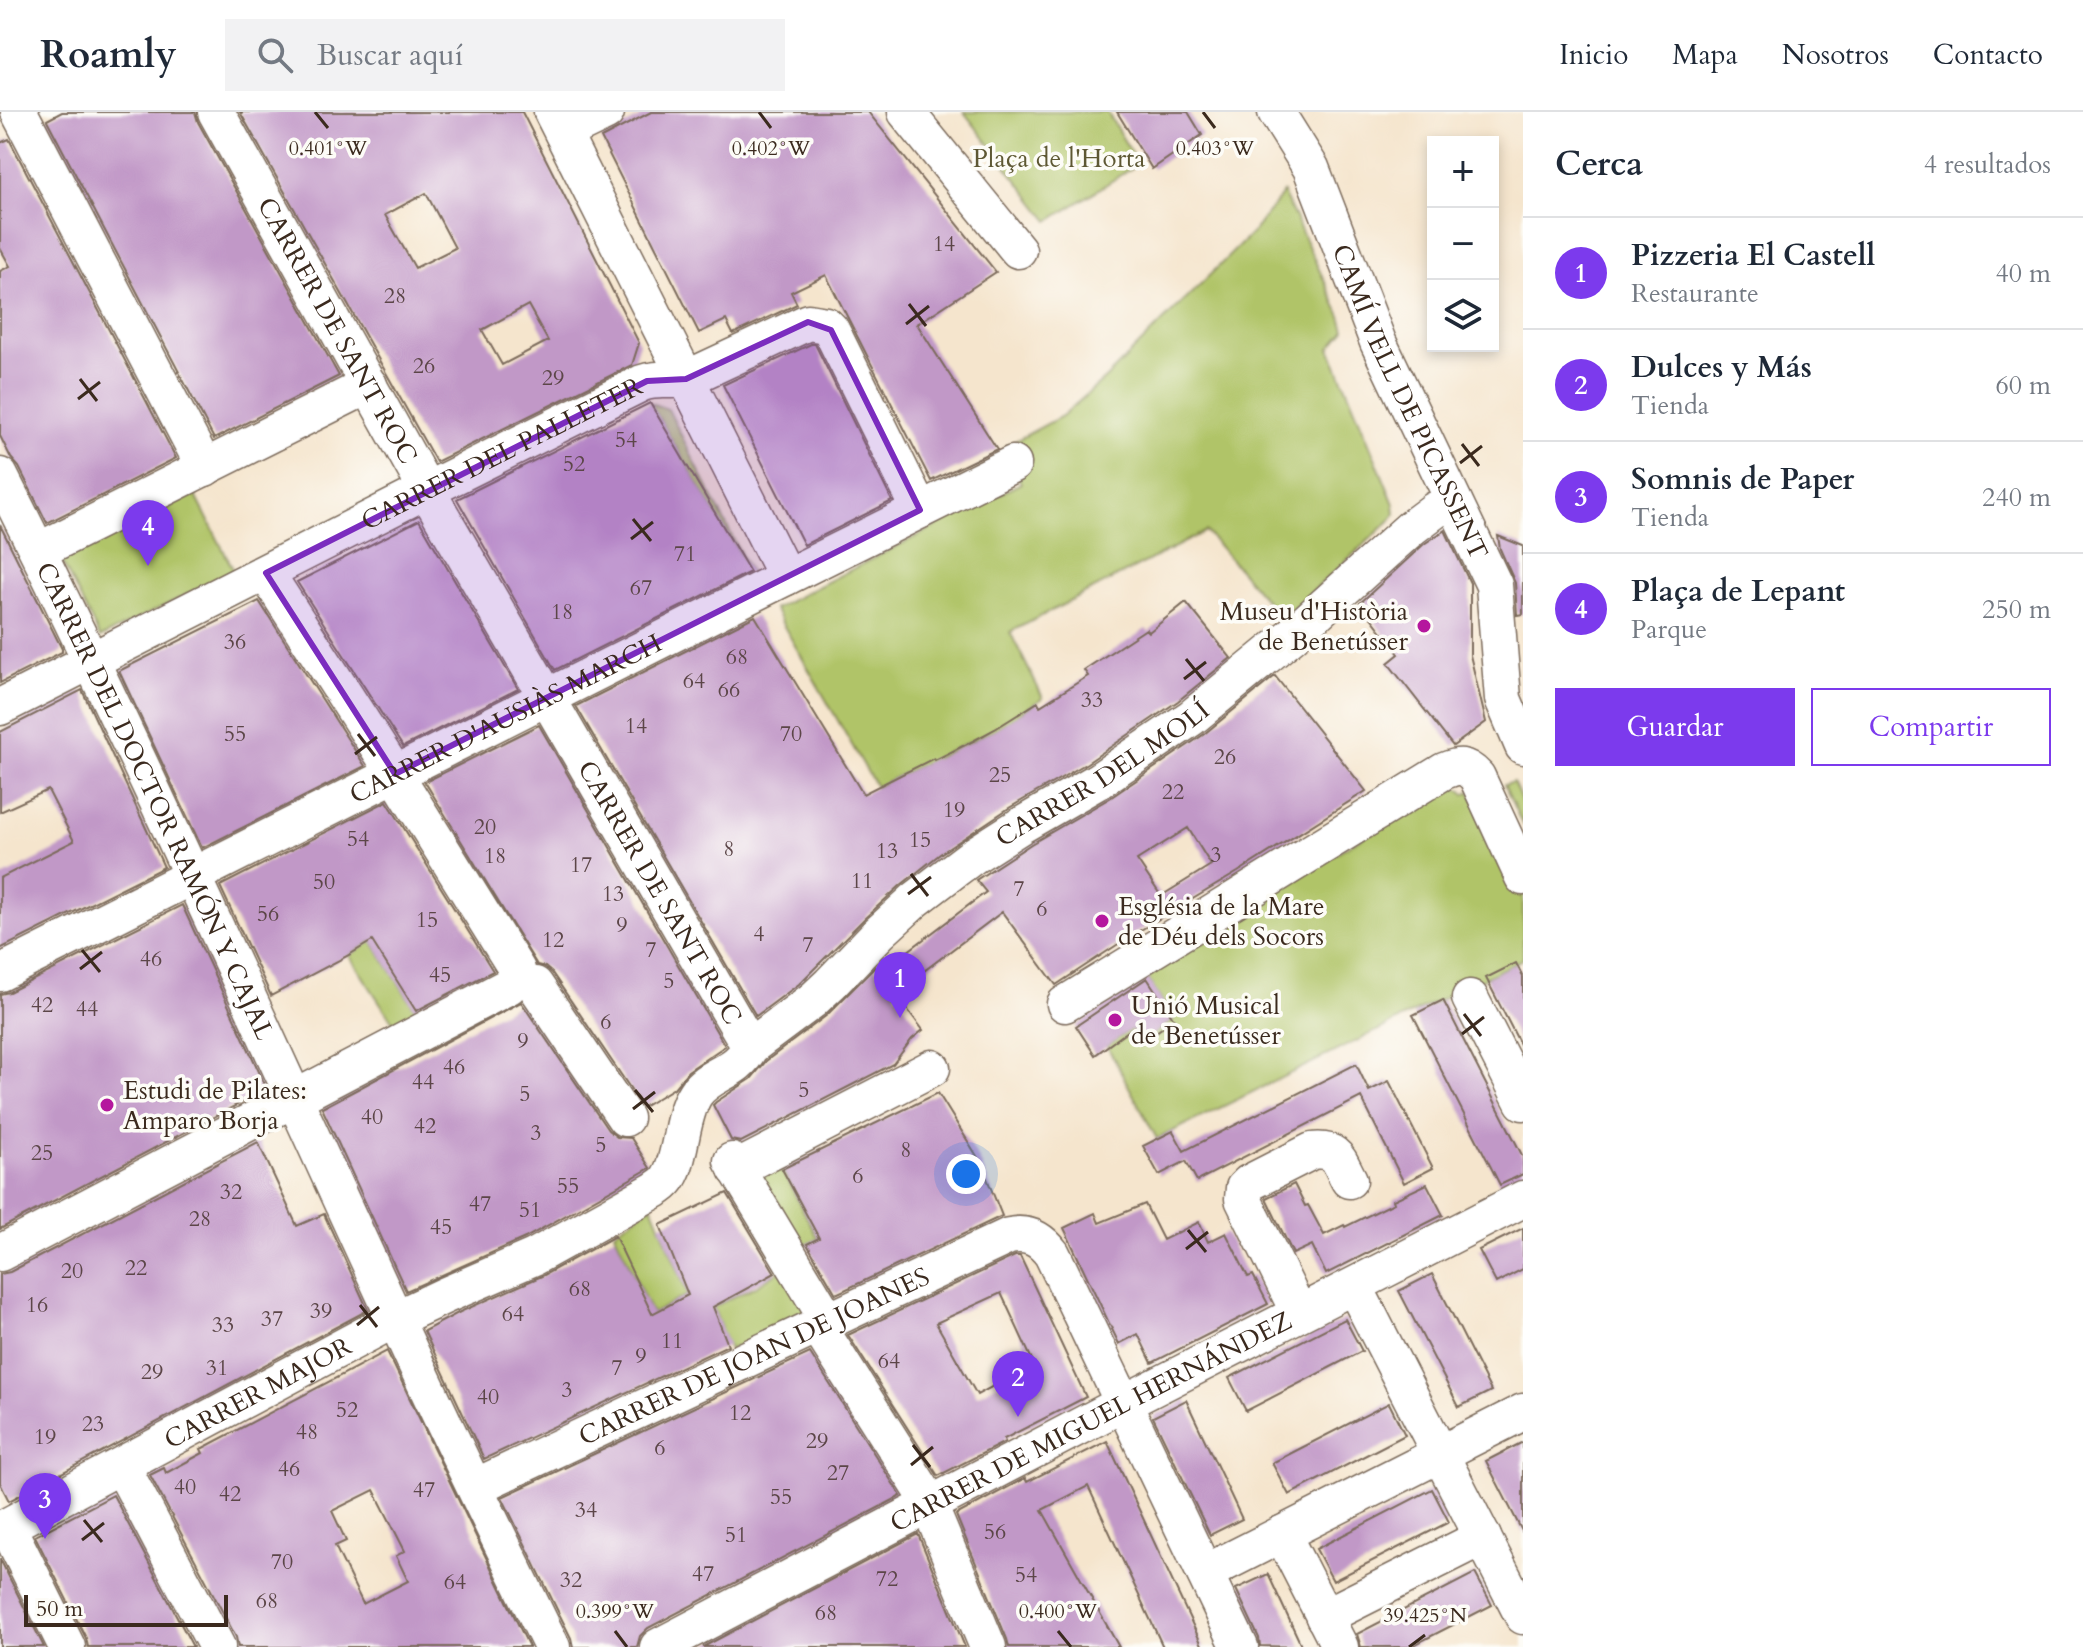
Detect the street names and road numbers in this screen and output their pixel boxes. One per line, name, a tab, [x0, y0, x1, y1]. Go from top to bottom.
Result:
street label: CARRER DE SANT ROC	[249, 191, 426, 470]
street label: CAMÍ VELL DE PICASSENT	[1324, 239, 1497, 565]
street label: CARRER DEL PALLETER	[355, 368, 648, 538]
street label: CARRER DEL DOCTOR RAMÓN Y CAJAL	[28, 556, 283, 1045]
street label: CARRER D'AUSIÀS MARCH	[343, 625, 667, 812]
street label: CARRER DEL MOLÍ	[989, 693, 1216, 855]
street label: CARRER DE SANT ROC	[570, 754, 751, 1031]
street label: CARRER DE JOAN DE JOANES	[573, 1259, 935, 1453]
street label: CARRER DE MIGUEL HERNÁNDEZ	[884, 1303, 1298, 1540]
street label: CARRER MAJOR	[158, 1328, 357, 1457]

